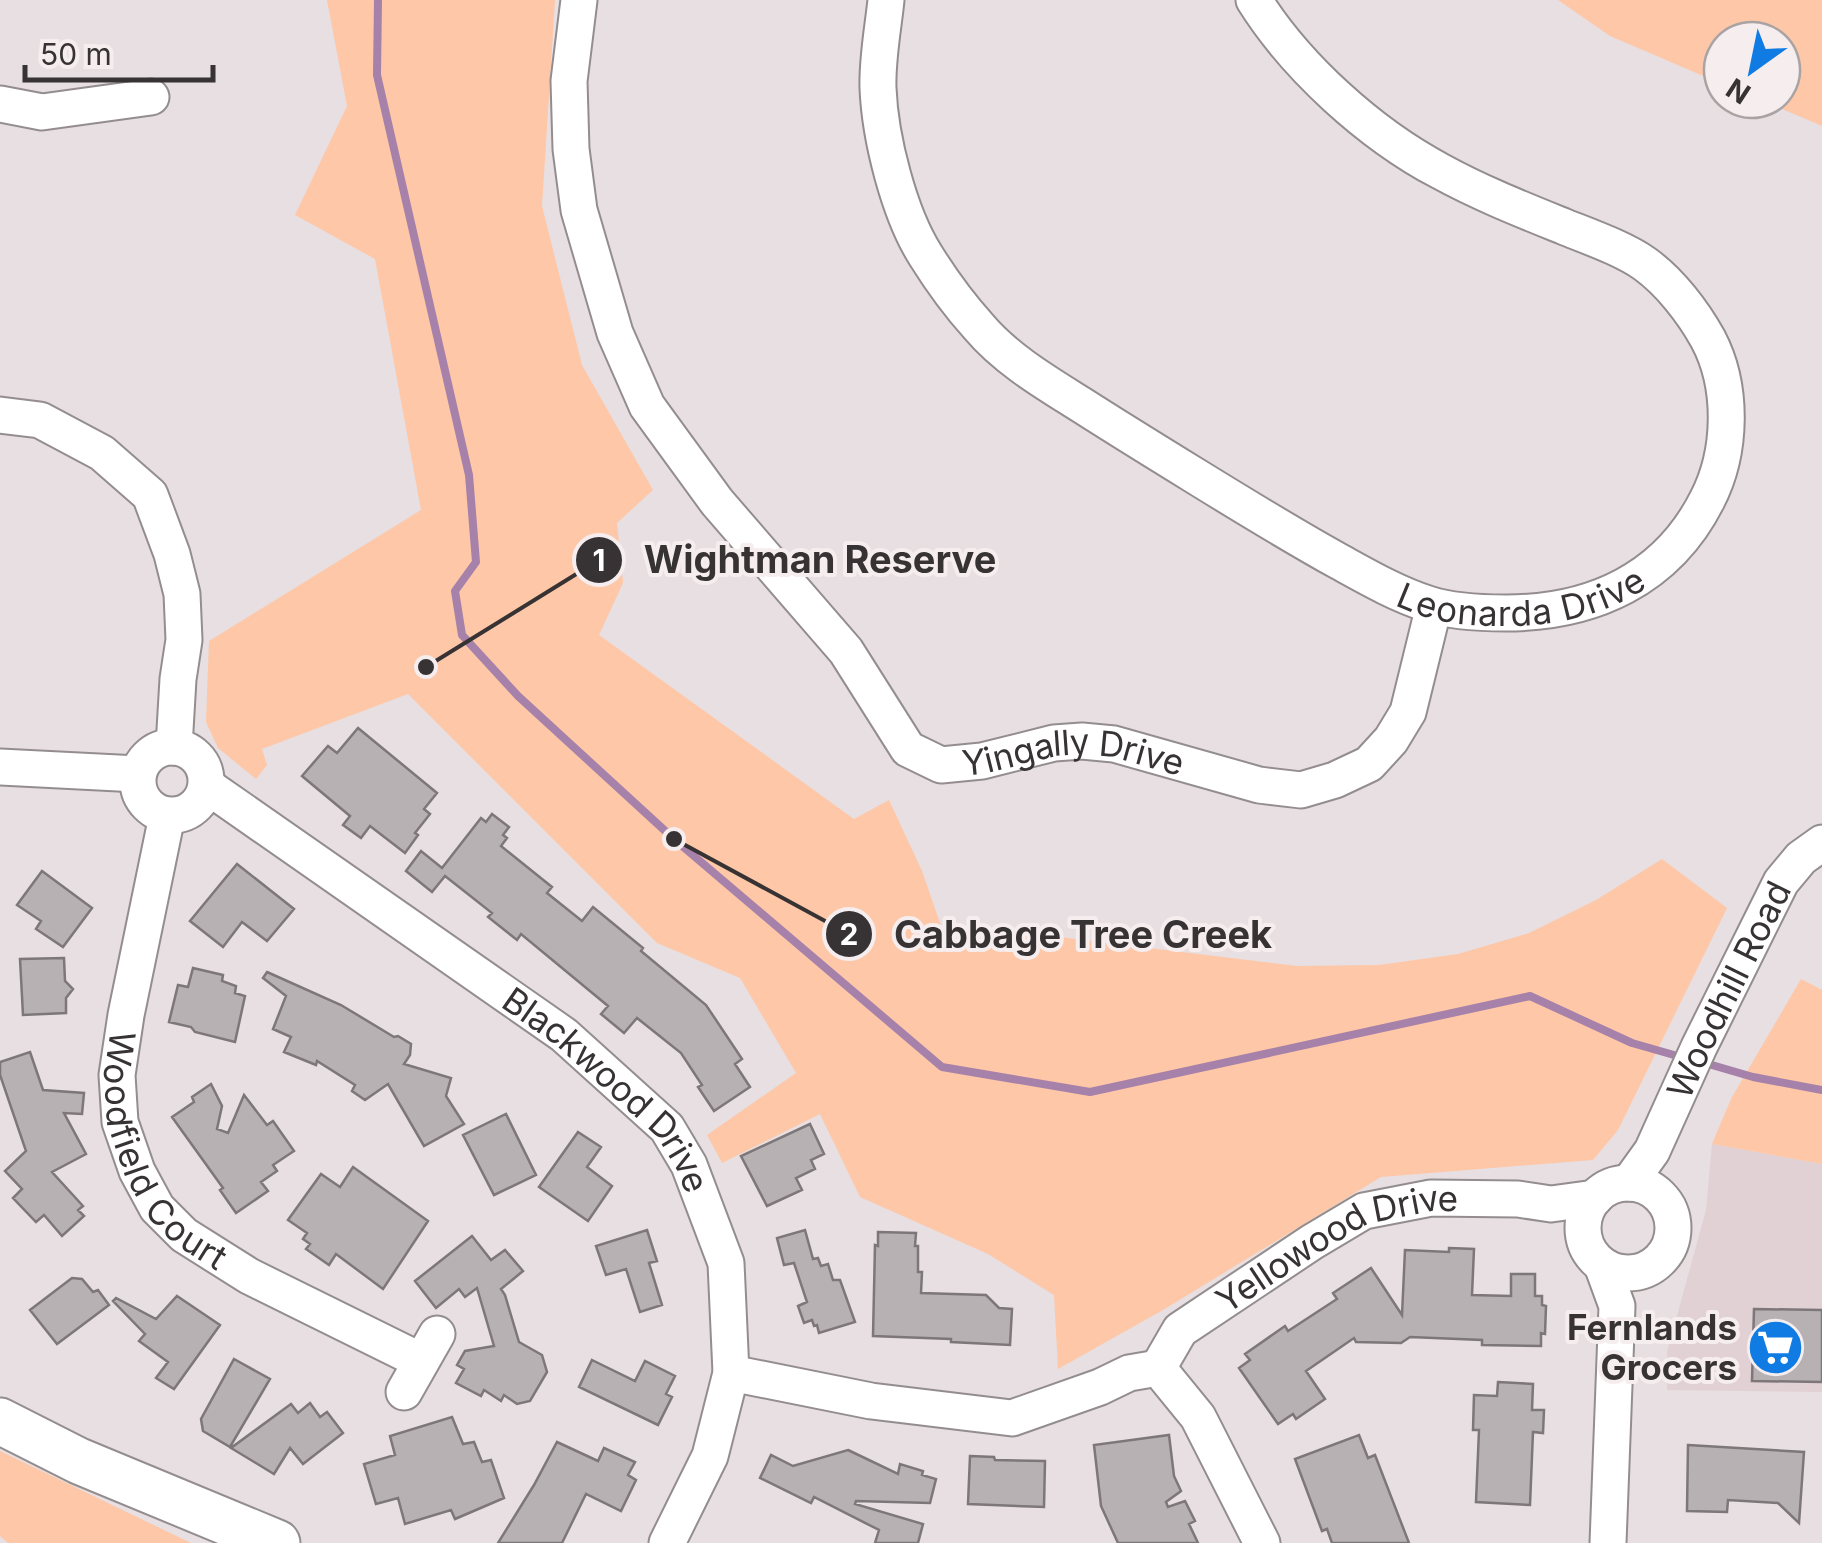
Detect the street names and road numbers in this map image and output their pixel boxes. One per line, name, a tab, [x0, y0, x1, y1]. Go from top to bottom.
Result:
street label: Leonarda Drive	[1391, 558, 1652, 634]
street label: Yingally Drive	[960, 720, 1189, 784]
street label: Woodhill Road	[1658, 874, 1799, 1105]
street label: Blackwood Drive	[495, 978, 718, 1198]
street label: Woodfield Court	[95, 1028, 235, 1278]
street label: Yellowood Drive	[1208, 1176, 1458, 1321]

